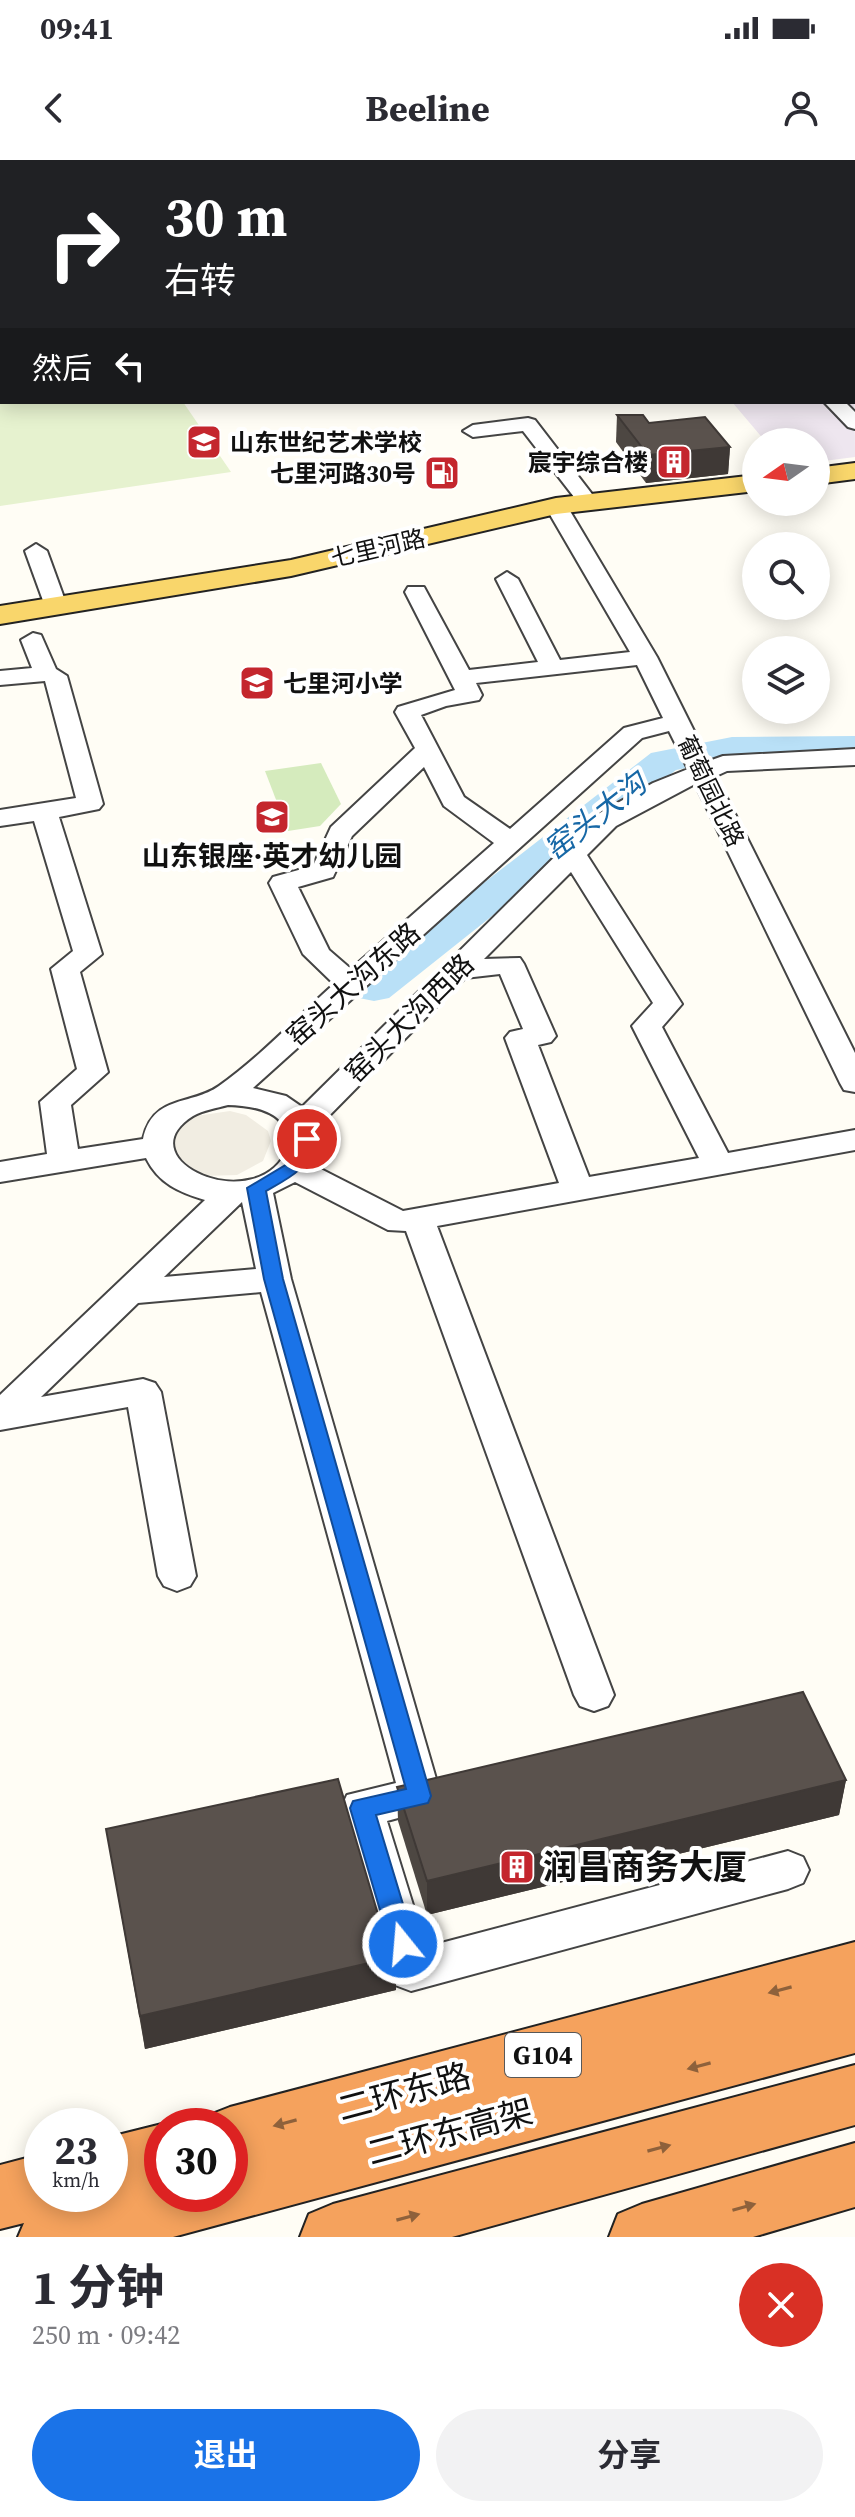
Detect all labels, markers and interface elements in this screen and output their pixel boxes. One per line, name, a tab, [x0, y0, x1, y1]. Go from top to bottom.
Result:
text: 09:41	[40, 8, 114, 49]
text: Beeline	[365, 84, 490, 133]
icon: back	[32, 86, 76, 130]
icon: person	[779, 86, 823, 130]
text: 30 m	[164, 178, 287, 255]
icon: right	[32, 192, 136, 296]
text: 右转	[164, 256, 236, 305]
icon: left	[108, 344, 152, 388]
text: 然后	[32, 348, 92, 389]
school or university icon: 山东世纪艺术学校	[185, 423, 223, 461]
place label: 山东世纪艺术学校	[230, 426, 422, 459]
north arrow	[742, 428, 830, 516]
map controls	[742, 428, 830, 724]
building icon: 宸宇综合楼	[655, 443, 693, 481]
place label: 宸宇综合楼	[528, 446, 648, 479]
fuel station icon: 七里河路30号	[423, 454, 461, 492]
place label: 七里河路30号	[270, 457, 416, 490]
street label: 七里河路	[328, 521, 428, 575]
button: search	[742, 532, 830, 620]
button: layers	[742, 636, 830, 724]
school or university icon: 七里河小学	[238, 664, 276, 702]
place label: 七里河小学	[283, 667, 403, 700]
street label: 葡萄园北路	[670, 730, 752, 852]
water label: 窑头大沟	[535, 761, 657, 869]
school or university icon: 山东银座·英才幼儿园	[253, 798, 291, 836]
place label: 山东银座·英才幼儿园	[142, 837, 402, 875]
street label: 窑头大沟东路	[278, 914, 428, 1054]
street label: 窑头大沟西路	[336, 945, 482, 1091]
pin	[273, 1105, 341, 1173]
icon: arrive	[285, 1117, 329, 1161]
place label: 润昌商务大厦	[543, 1844, 747, 1890]
building icon: 润昌商务大厦	[498, 1848, 536, 1886]
position arrow	[361, 1902, 445, 1986]
one-way arrow	[767, 1984, 791, 1997]
road number: G104	[505, 2033, 581, 2077]
street label: 二环东路	[332, 2052, 476, 2132]
one-way arrow	[686, 2060, 710, 2073]
street label: 二环东高架	[362, 2088, 538, 2176]
speed limit sign: 30	[144, 2108, 248, 2212]
one-way arrow	[273, 2118, 298, 2130]
text: 23	[54, 2123, 98, 2177]
one-way arrow	[647, 2142, 672, 2154]
text: km/h	[52, 2166, 100, 2194]
one-way arrow	[731, 2201, 756, 2213]
one-way arrow	[396, 2210, 421, 2222]
text: 1 分钟	[32, 2254, 164, 2320]
button: close	[739, 2263, 823, 2347]
text: 250 m · 09:42	[32, 2317, 180, 2353]
button: 退出	[32, 2409, 420, 2501]
button: 分享	[436, 2409, 823, 2501]

